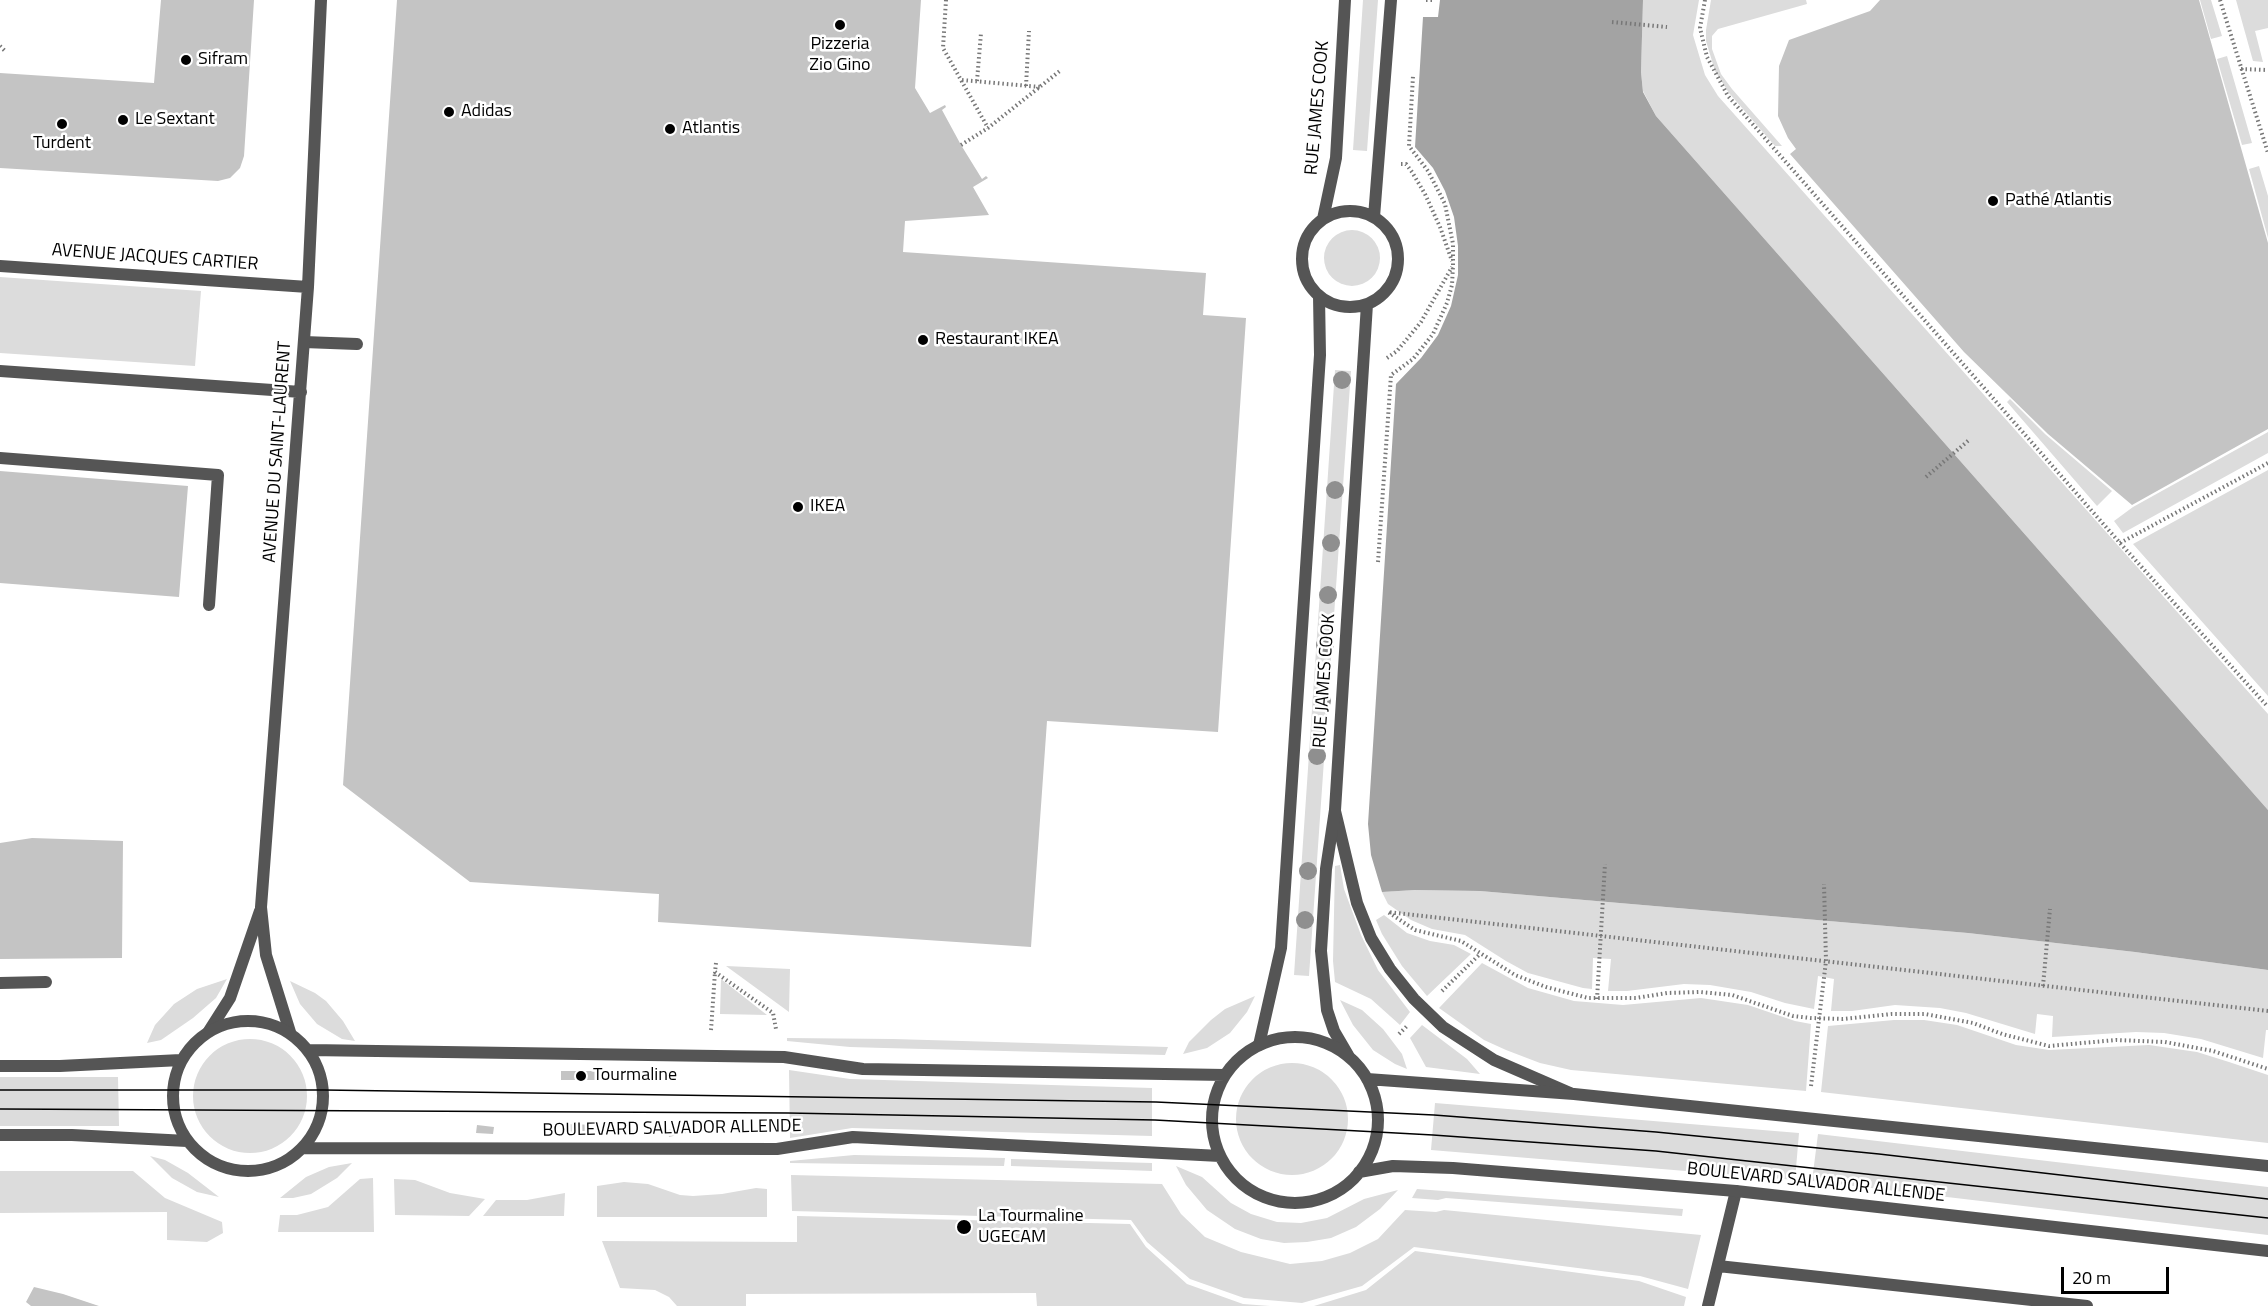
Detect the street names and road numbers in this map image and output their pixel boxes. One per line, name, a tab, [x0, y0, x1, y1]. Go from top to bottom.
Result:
street label: RUE JAMES COOK	[1301, 40, 1335, 176]
street label: AVENUE JACQUES CARTIER	[51, 240, 259, 276]
street label: AVENUE DU SAINT-LAURENT	[259, 340, 297, 564]
street label: RUE JAMES COOK	[1310, 613, 1340, 749]
street label: BOULEVARD SALVADOR ALLENDE	[542, 1116, 802, 1142]
street label: BOULEVARD SALVADOR ALLENDE	[1686, 1159, 1946, 1207]

